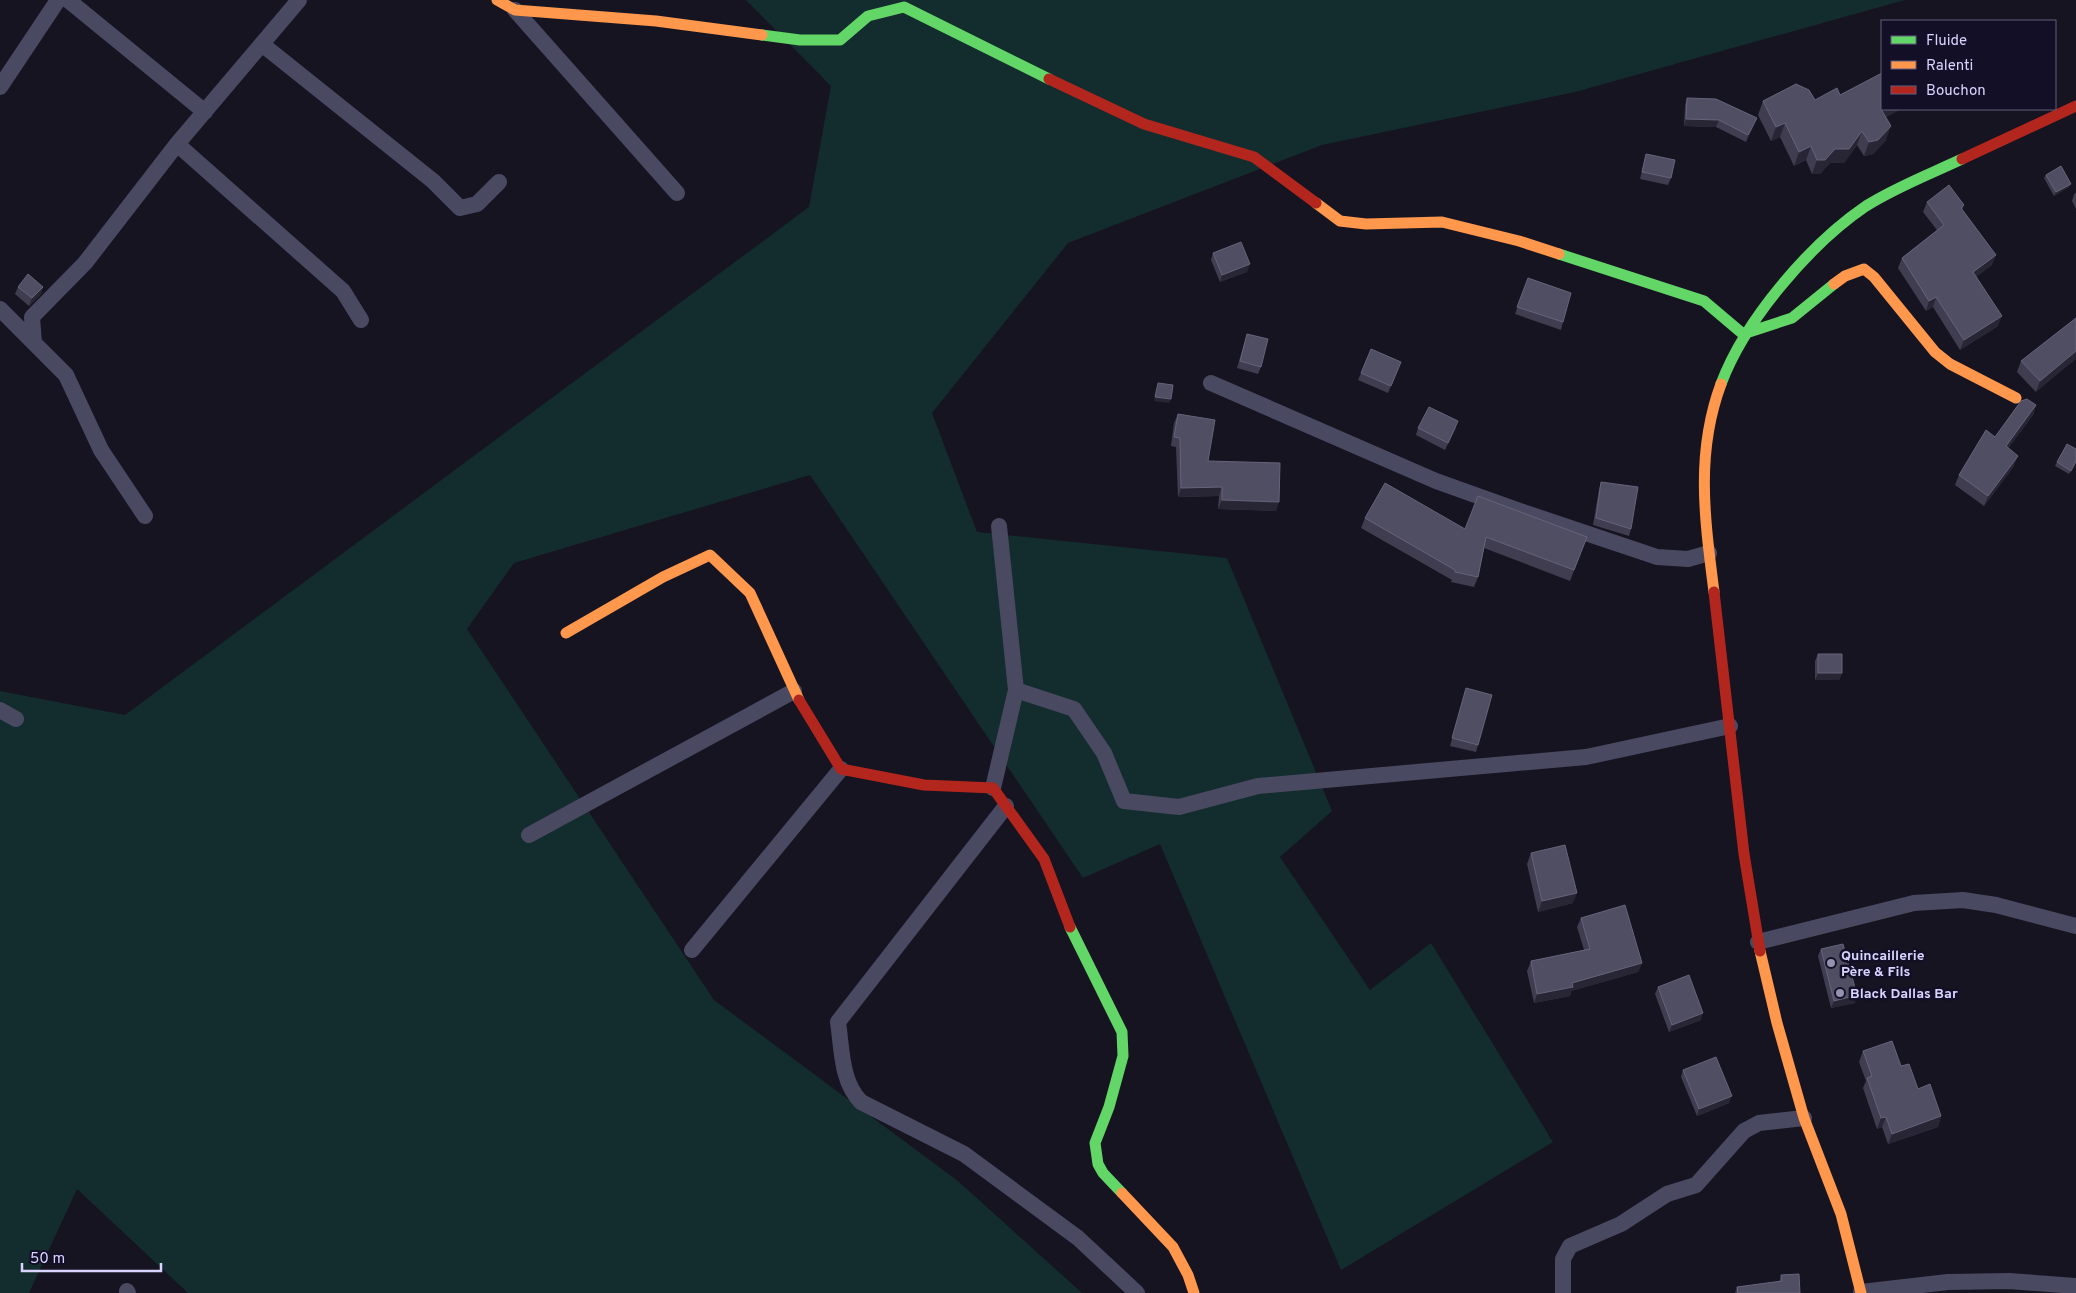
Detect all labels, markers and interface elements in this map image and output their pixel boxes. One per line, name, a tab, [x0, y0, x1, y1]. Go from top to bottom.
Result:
legend	[1881, 20, 2056, 110]
text: Fluide	[1926, 32, 1967, 51]
text: Ralenti	[1926, 57, 1973, 76]
text: Bouchon	[1926, 82, 1986, 101]
place label: Quincaillerie Père & Fils	[1841, 948, 1925, 981]
marker: Quincaillerie Père & Fils	[1825, 957, 1837, 969]
place label: Black Dallas Bar	[1850, 986, 1958, 1003]
marker: Black Dallas Bar	[1834, 987, 1846, 999]
scale bar	[22, 1240, 161, 1272]
text: 50 m	[30, 1250, 65, 1269]

